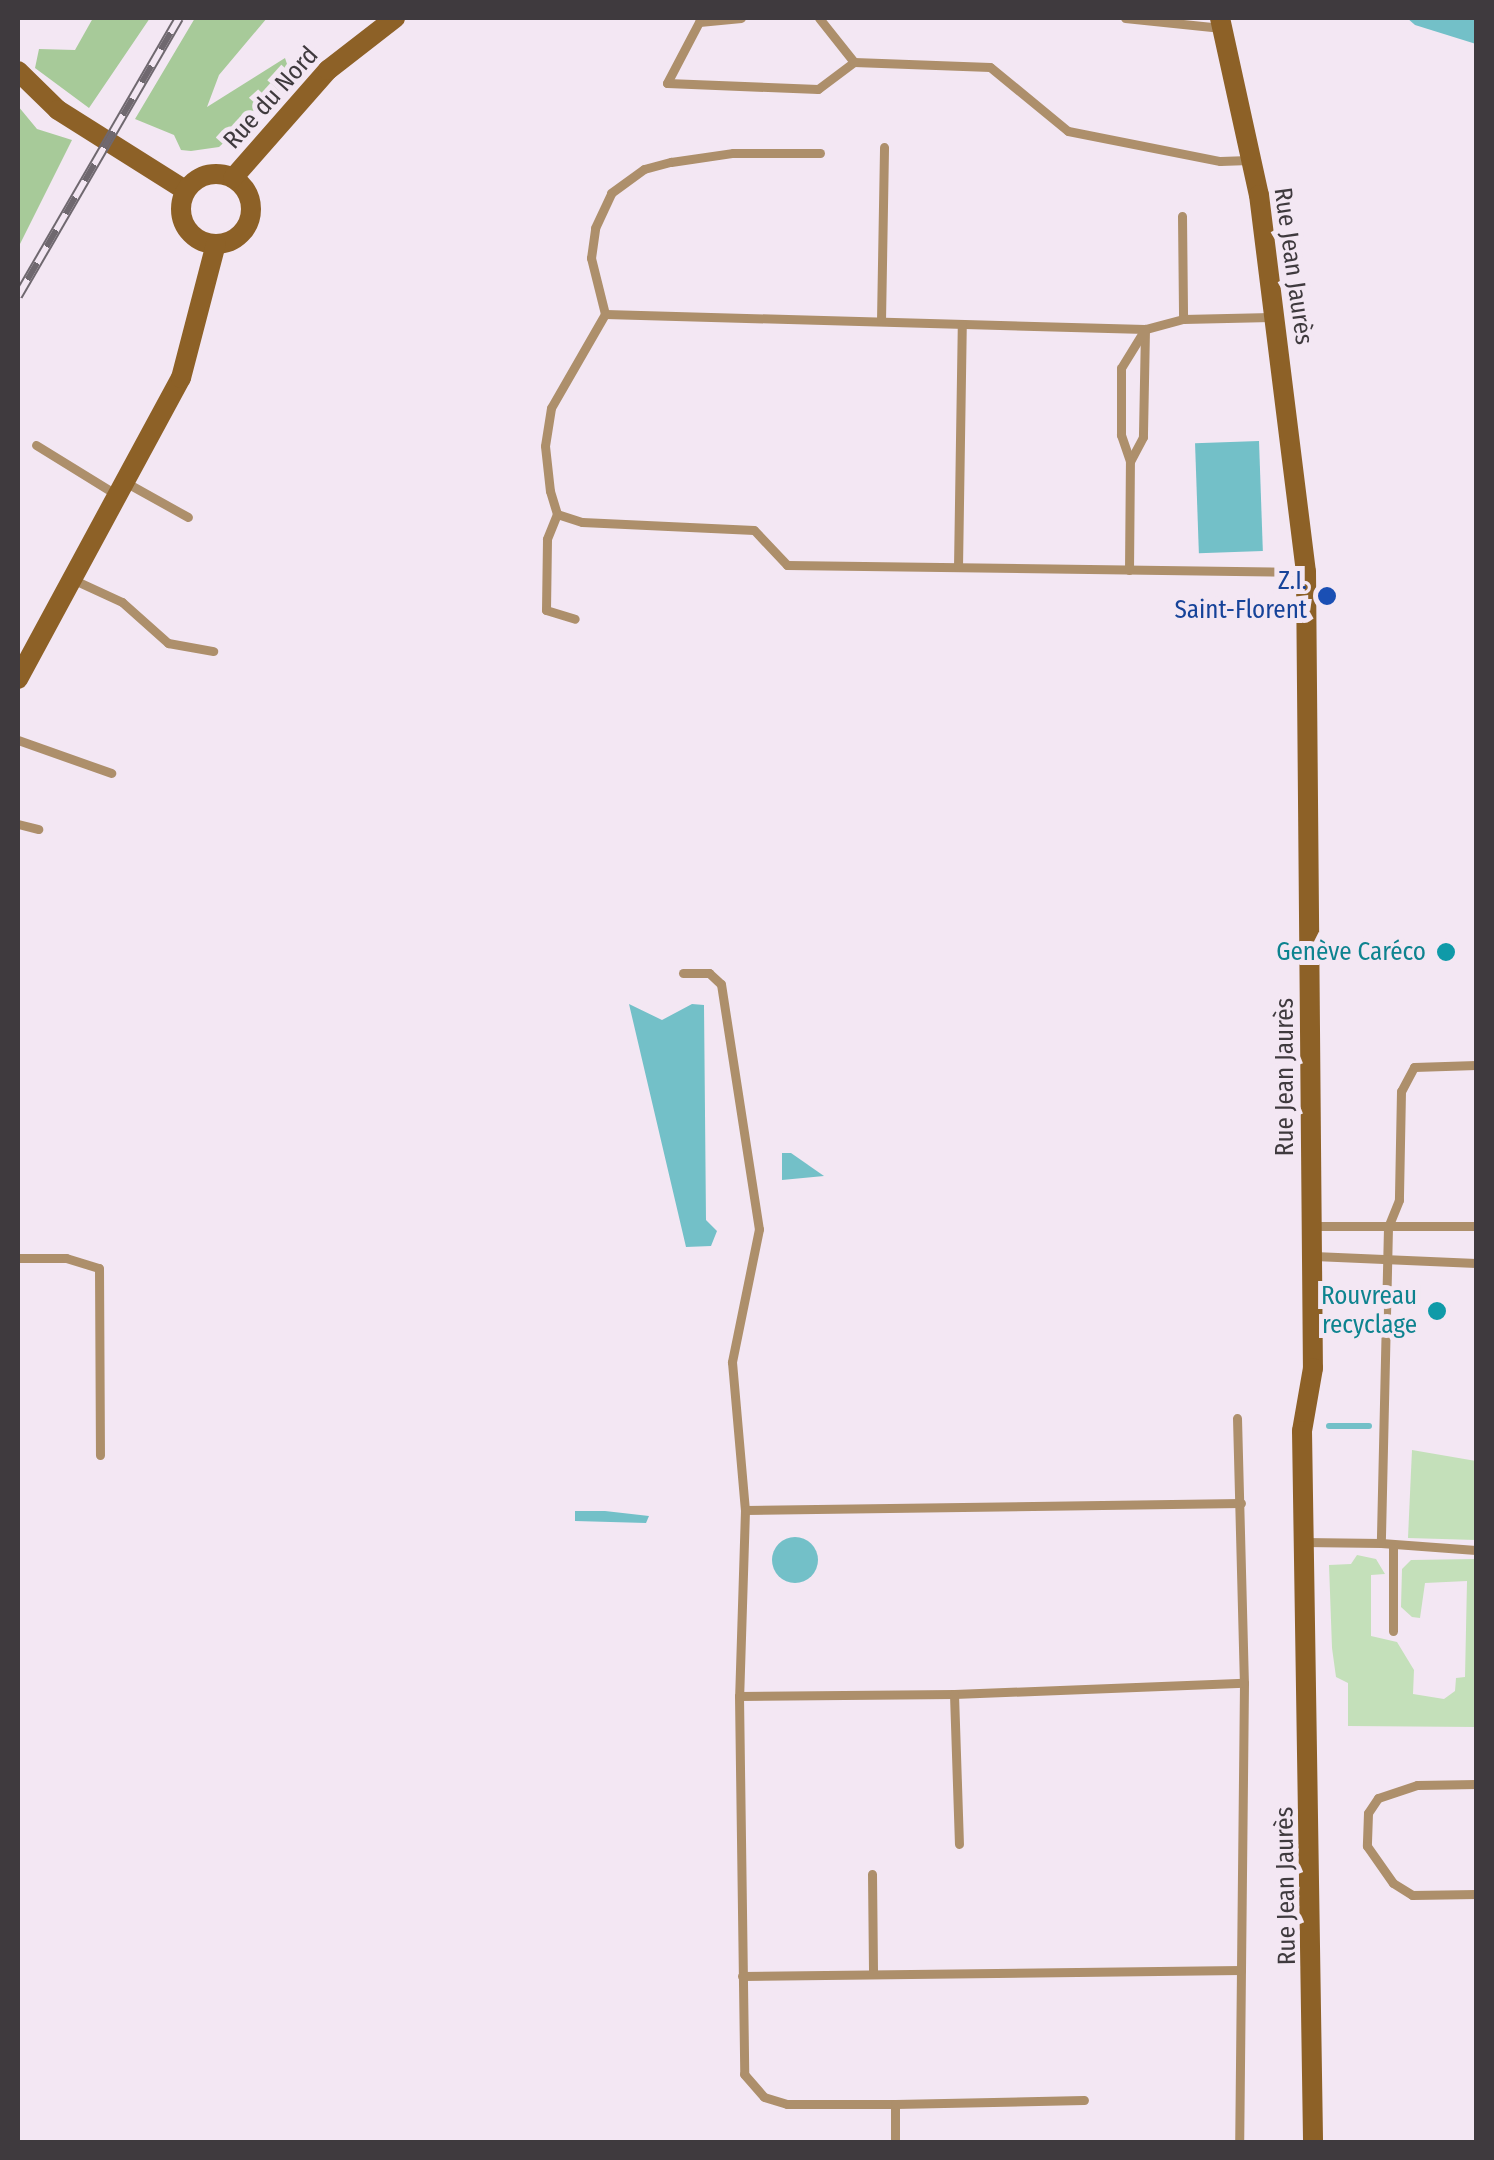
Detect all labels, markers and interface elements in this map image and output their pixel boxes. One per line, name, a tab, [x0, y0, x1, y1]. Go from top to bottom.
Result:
street label: Rue du Nord	[217, 41, 325, 155]
street label: Rue Jean Jaurès	[1267, 185, 1319, 347]
place label: Z.I. Saint-Florent	[1174, 567, 1307, 626]
marker: Z.I. Saint-Florent	[1316, 585, 1338, 607]
place label: Genève Caréco	[1276, 937, 1426, 967]
marker: Genève Caréco	[1435, 941, 1457, 963]
street label: Rue Jean Jaurès	[1270, 998, 1300, 1156]
place label: Rouvreau recyclage	[1321, 1282, 1417, 1341]
marker: Rouvreau recyclage	[1426, 1300, 1448, 1322]
street label: Rue Jean Jaurès	[1270, 1807, 1302, 1965]

